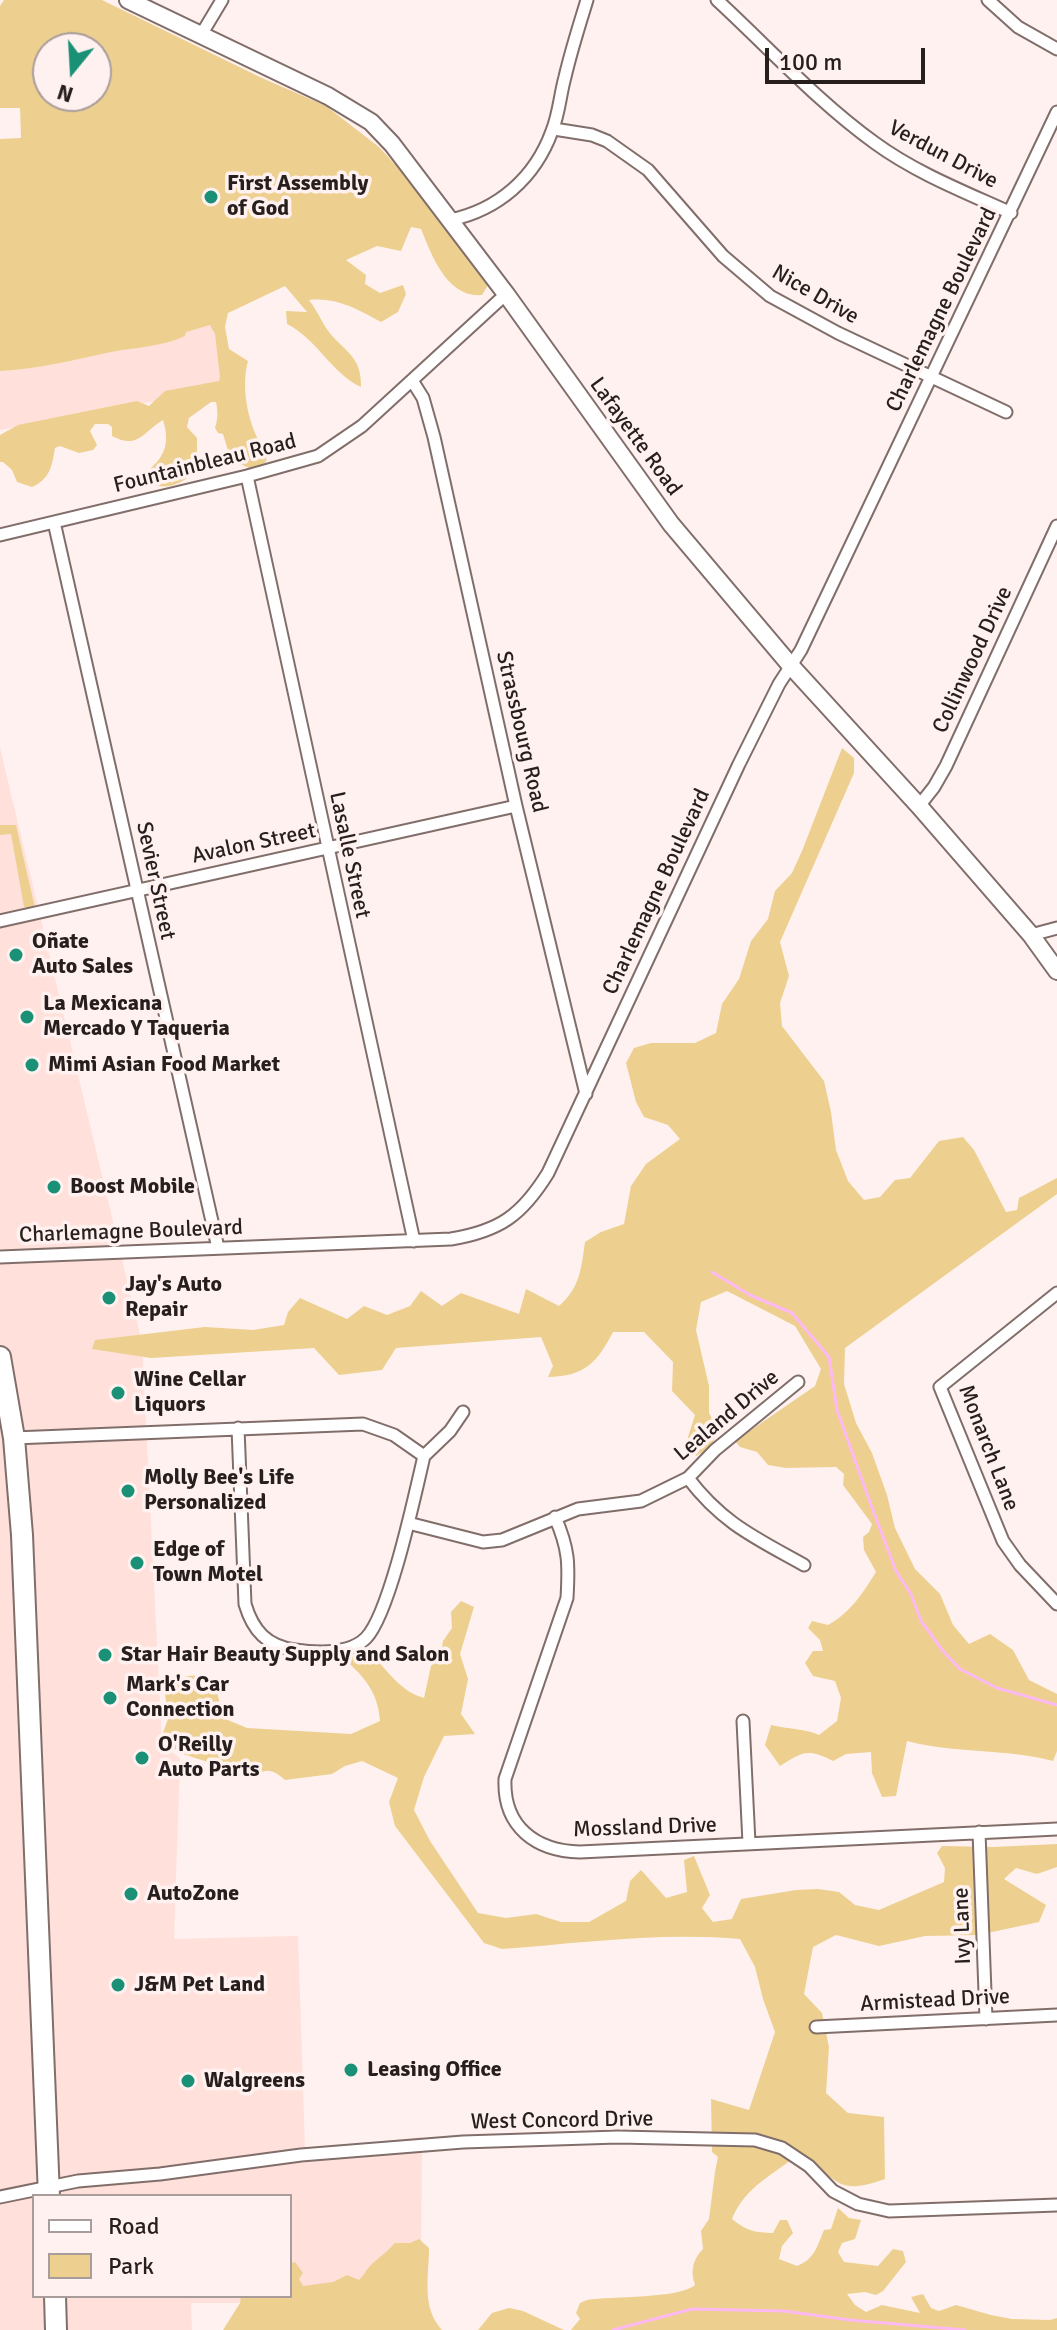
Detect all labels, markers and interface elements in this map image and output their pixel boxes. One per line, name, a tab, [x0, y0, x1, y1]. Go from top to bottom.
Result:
north arrow	[32, 32, 112, 112]
scale bar	[769, 32, 929, 82]
text: 100 m	[779, 47, 842, 77]
text: N	[54, 78, 77, 109]
street label: Verdun Drive	[884, 115, 1002, 195]
place label: First Assembly of God	[227, 171, 368, 222]
marker: First Assembly of God	[202, 188, 220, 206]
street label: Charlemagne Boulevard	[881, 203, 1003, 417]
street label: Nice Drive	[767, 260, 863, 330]
street label: Lafayette Road	[583, 373, 687, 501]
street label: Fountainbleau Road	[111, 429, 299, 499]
street label: Collinwood Drive	[927, 582, 1019, 738]
street label: Strassbourg Road	[490, 649, 552, 815]
street label: Charlemagne Boulevard	[598, 785, 716, 999]
street label: Lasalle Street	[323, 789, 375, 921]
street label: Avalon Street	[190, 818, 318, 870]
street label: Sevier Street	[130, 820, 180, 942]
place label: Oñate Auto Sales	[32, 929, 133, 980]
marker: Oñate Auto Sales	[7, 946, 25, 964]
place label: La Mexicana Mercado Y Taqueria	[43, 991, 230, 1042]
marker: La Mexicana Mercado Y Taqueria	[18, 1008, 36, 1026]
place label: Mimi Asian Food Market	[48, 1052, 280, 1078]
marker: Mimi Asian Food Market	[23, 1056, 41, 1074]
place label: Boost Mobile	[70, 1174, 195, 1200]
marker: Boost Mobile	[45, 1178, 63, 1196]
street label: Charlemagne Boulevard	[18, 1215, 244, 1249]
place label: Jay's Auto Repair	[125, 1272, 222, 1324]
marker: Jay's Auto Repair	[100, 1289, 118, 1307]
street label: Lealand Drive	[669, 1365, 785, 1467]
place label: Wine Cellar Liquors	[134, 1367, 246, 1418]
street label: Monarch Lane	[952, 1381, 1024, 1515]
marker: Wine Cellar Liquors	[109, 1384, 127, 1402]
place label: Molly Bee's Life Personalized	[144, 1465, 294, 1516]
marker: Molly Bee's Life Personalized	[119, 1482, 137, 1500]
place label: Edge of Town Motel	[153, 1537, 263, 1588]
marker: Edge of Town Motel	[128, 1554, 146, 1572]
place label: Star Hair Beauty Supply and Salon	[121, 1642, 449, 1668]
marker: Star Hair Beauty Supply and Salon	[96, 1646, 114, 1664]
place label: Mark's Car Connection	[126, 1672, 235, 1724]
marker: Mark's Car Connection	[101, 1689, 119, 1707]
place label: O'Reilly Auto Parts	[158, 1732, 260, 1784]
marker: O'Reilly Auto Parts	[133, 1749, 151, 1767]
street label: Mossland Drive	[573, 1812, 717, 1844]
place label: AutoZone	[147, 1881, 239, 1907]
marker: AutoZone	[122, 1885, 140, 1903]
street label: Ivy Lane	[948, 1887, 978, 1965]
place label: J&M Pet Land	[134, 1972, 265, 1998]
marker: J&M Pet Land	[109, 1976, 127, 1994]
street label: Armistead Drive	[859, 1984, 1011, 2018]
place label: Leasing Office	[367, 2057, 502, 2083]
marker: Leasing Office	[342, 2061, 360, 2079]
place label: Walgreens	[204, 2068, 305, 2094]
marker: Walgreens	[179, 2072, 197, 2090]
street label: West Concord Drive	[470, 2106, 654, 2136]
legend	[32, 2194, 292, 2298]
text: Road	[108, 2211, 159, 2241]
text: Park	[108, 2251, 154, 2281]

